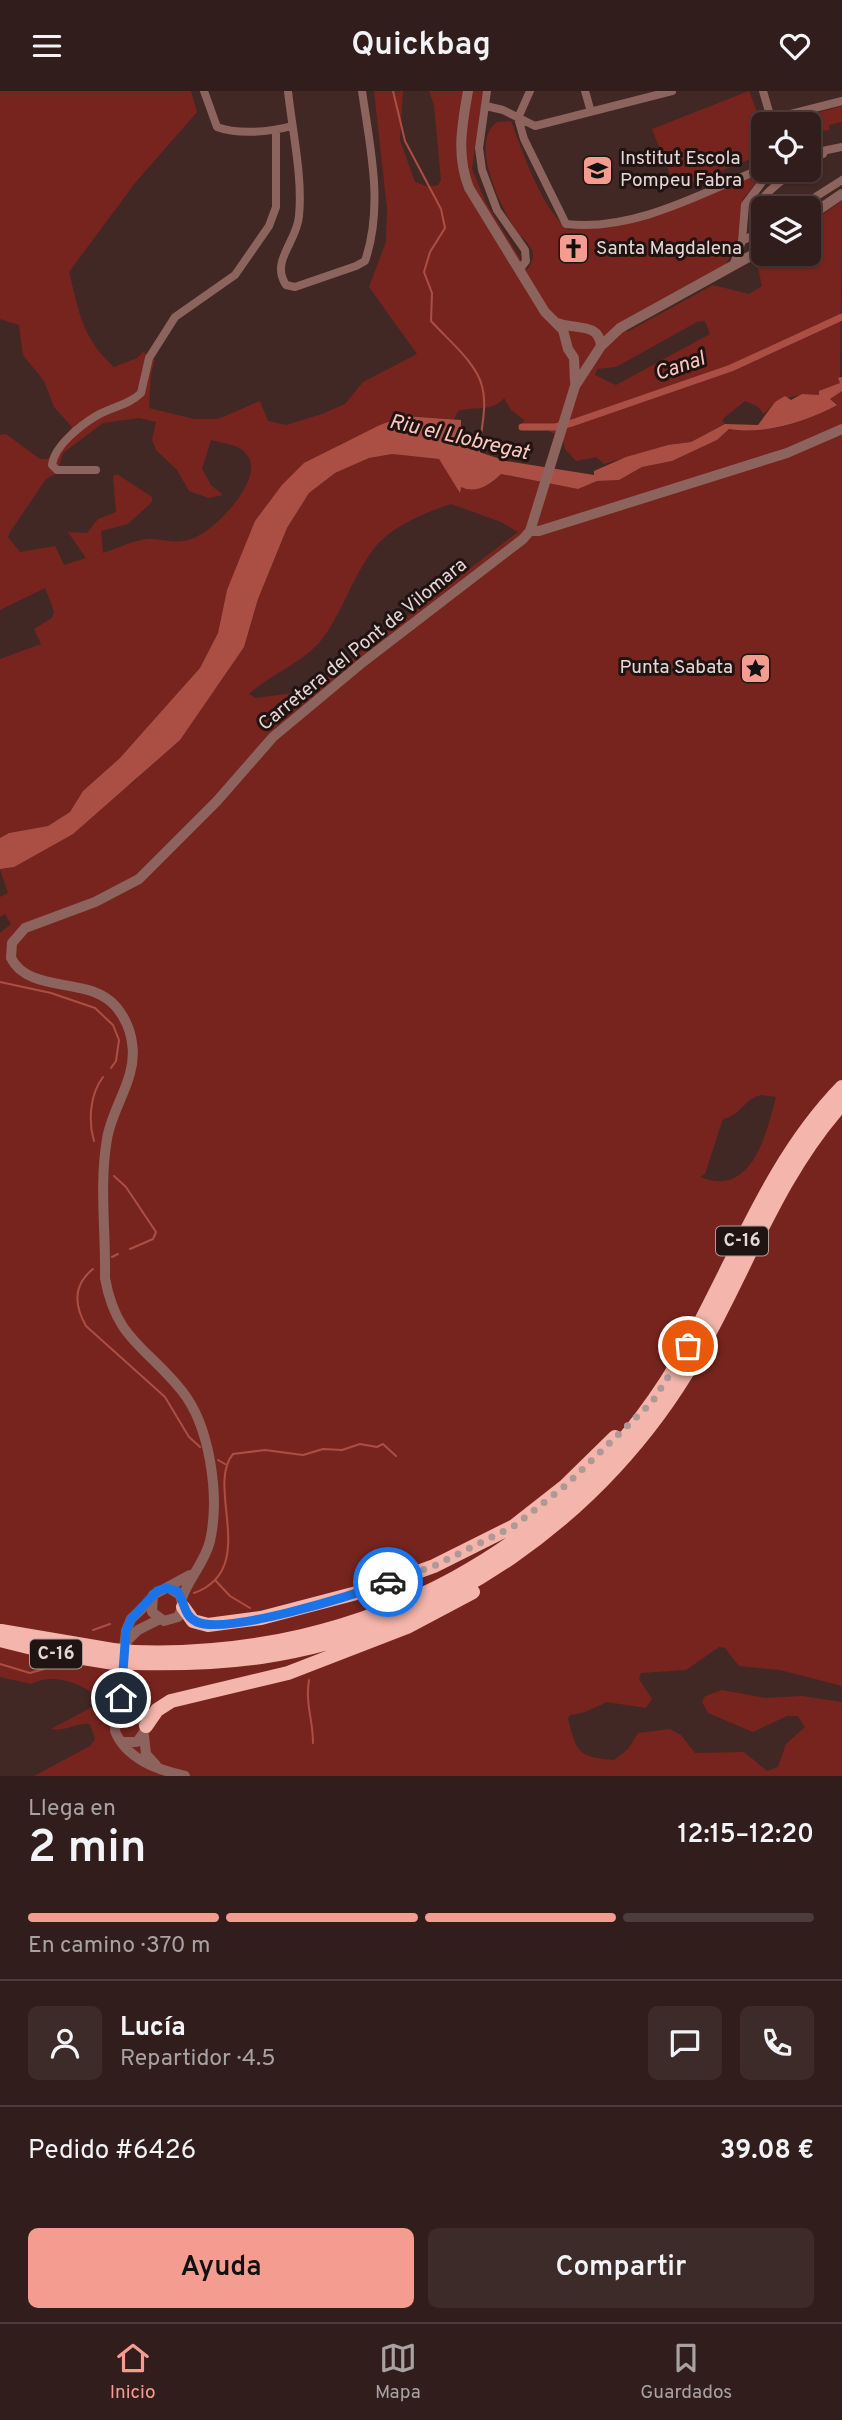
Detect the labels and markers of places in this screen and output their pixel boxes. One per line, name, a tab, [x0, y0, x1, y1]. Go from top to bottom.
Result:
place label: Institut Escola Pompeu Fabra	[620, 147, 742, 193]
school or university icon: Institut Escola Pompeu Fabra	[580, 153, 614, 187]
church icon: Santa Magdalena	[556, 232, 590, 266]
place label: Santa Magdalena	[596, 237, 742, 261]
place icon: Punta Sabata	[739, 651, 773, 685]
place label: Punta Sabata	[620, 656, 733, 680]
pin	[658, 1316, 718, 1376]
pin	[91, 1668, 151, 1728]

